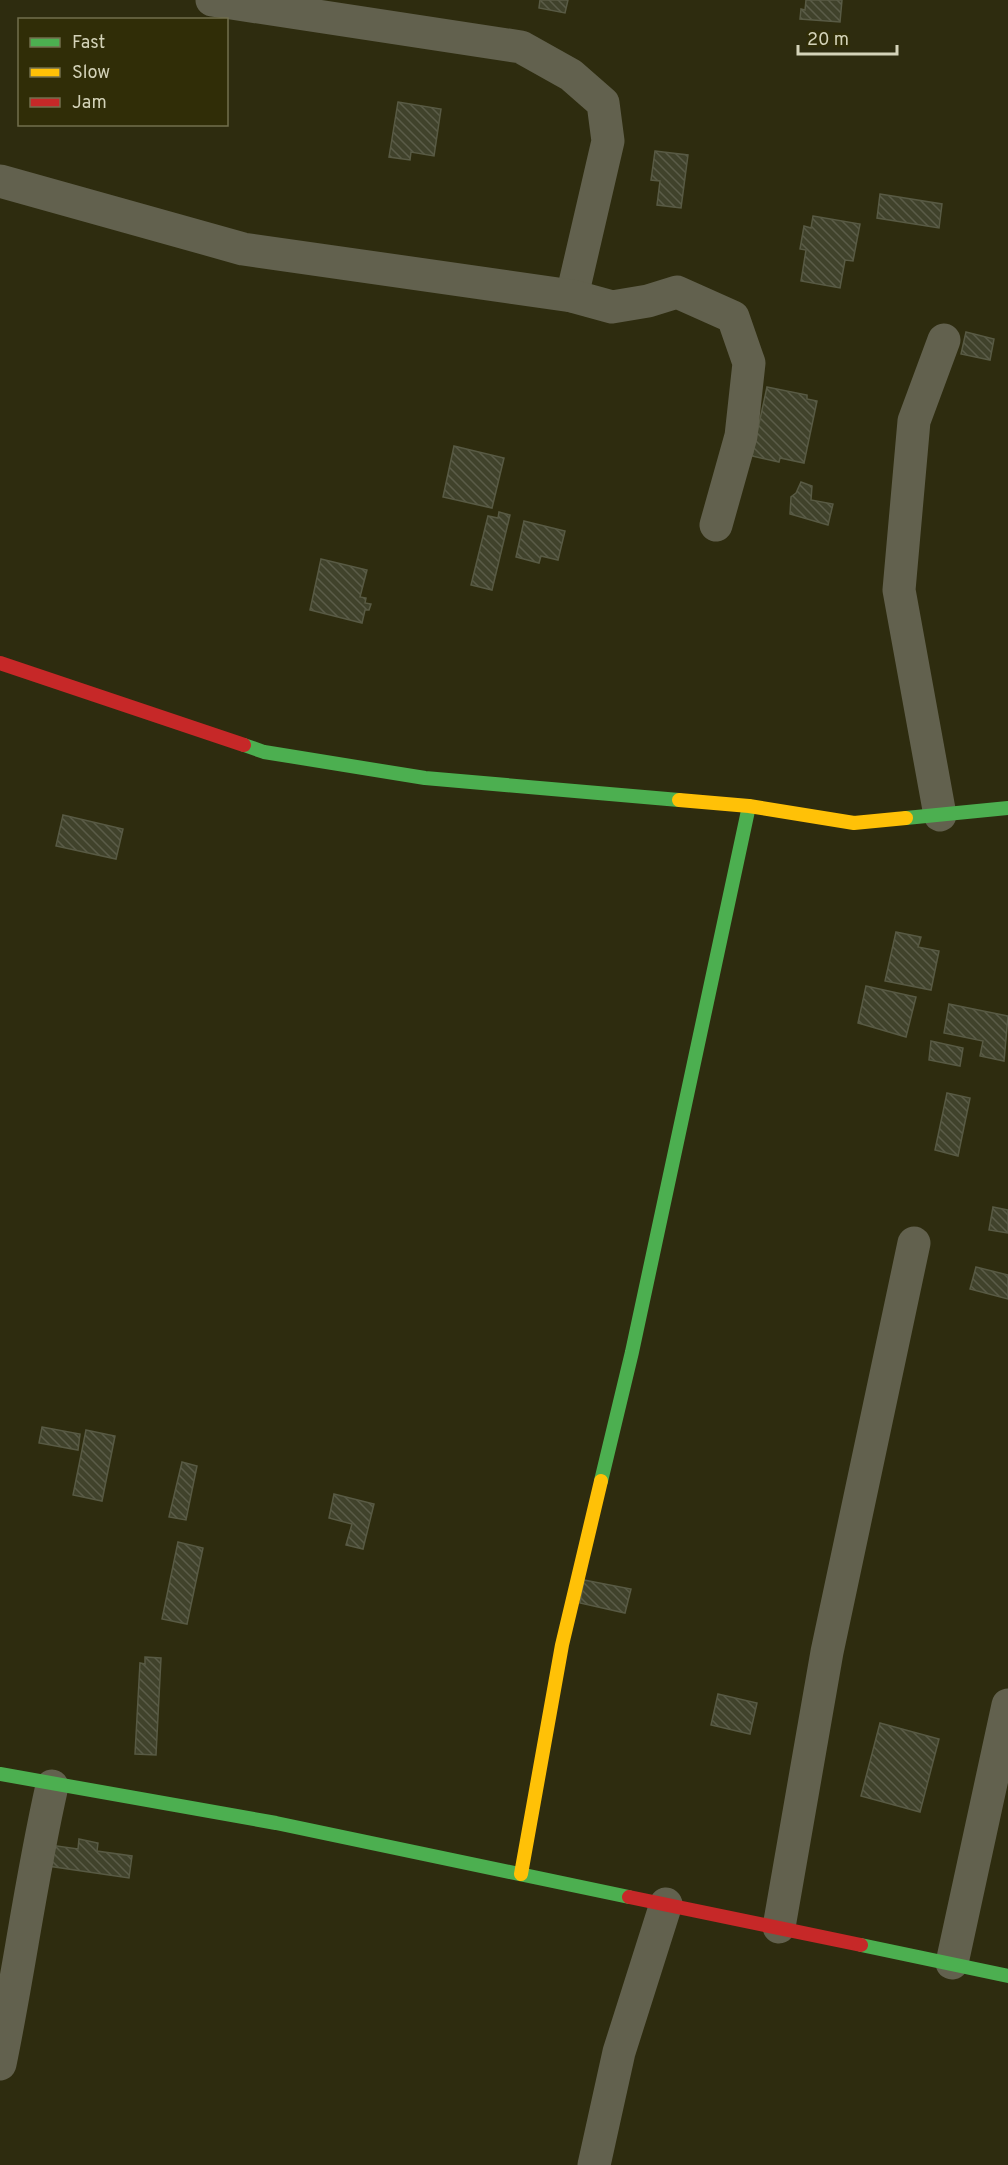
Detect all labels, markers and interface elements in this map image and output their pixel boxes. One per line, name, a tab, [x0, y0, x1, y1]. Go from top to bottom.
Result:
legend	[18, 18, 228, 126]
scale bar	[798, 18, 897, 56]
text: 20 m	[807, 29, 849, 52]
text: Fast	[72, 32, 105, 55]
text: Slow	[72, 62, 110, 85]
text: Jam	[72, 92, 107, 115]

